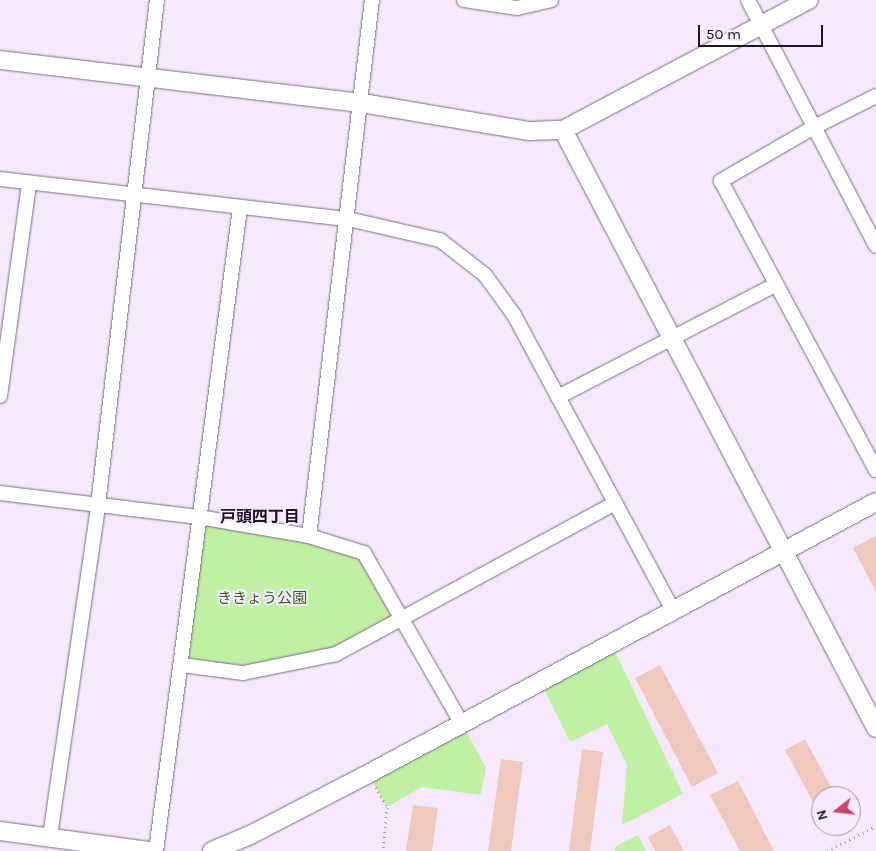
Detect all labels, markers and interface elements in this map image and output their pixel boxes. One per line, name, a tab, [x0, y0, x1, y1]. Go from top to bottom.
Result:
scale bar	[701, 15, 826, 47]
text: 50 m	[706, 25, 741, 43]
district label: 戸頭四丁目	[220, 507, 300, 527]
park label: ききょう公園	[217, 590, 307, 608]
north arrow	[811, 786, 861, 836]
text: N	[813, 808, 832, 822]

